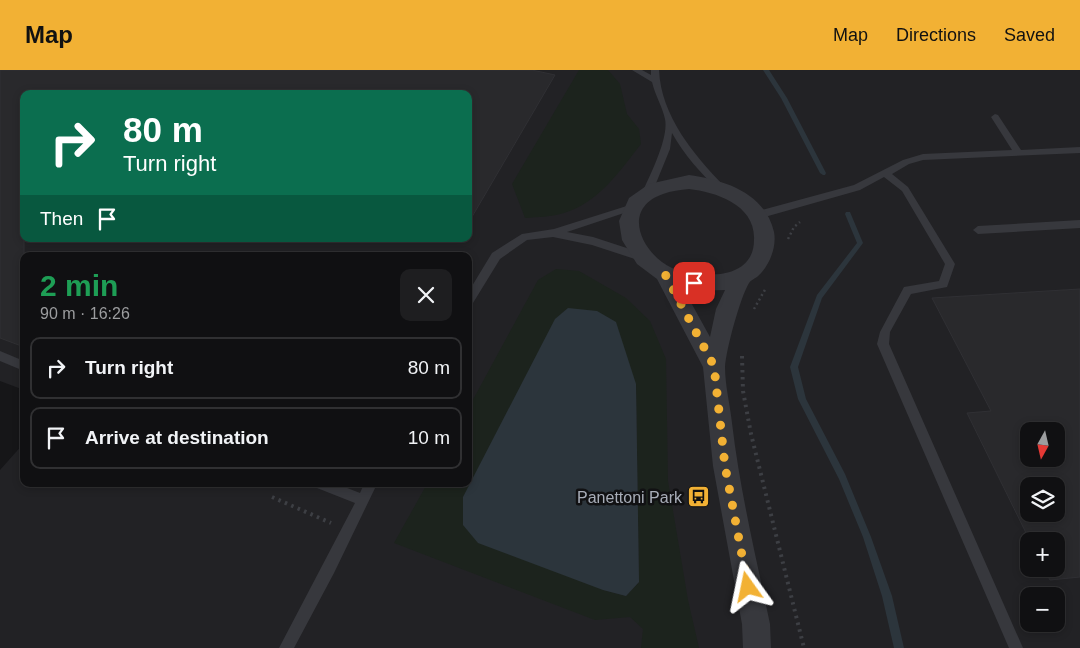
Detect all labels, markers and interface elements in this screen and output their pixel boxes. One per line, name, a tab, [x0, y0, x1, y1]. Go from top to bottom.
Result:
text: Map	[25, 21, 73, 48]
text: Map	[833, 25, 868, 45]
text: Directions	[896, 25, 976, 45]
text: Saved	[1004, 25, 1055, 45]
icon: right	[40, 110, 105, 175]
text: 80 m	[123, 110, 203, 149]
text: Turn right	[123, 151, 216, 176]
icon: arrive	[93, 205, 121, 233]
text: Then	[40, 208, 83, 229]
pin	[673, 262, 715, 304]
text: 2 min	[40, 269, 118, 302]
button: close	[400, 269, 452, 321]
icon: arrive	[680, 269, 708, 297]
text: 90 m · 16:26	[40, 305, 130, 322]
icon: right	[42, 354, 70, 382]
text: Turn right	[85, 357, 173, 378]
text: 80 m	[408, 357, 450, 378]
north arrow	[1020, 422, 1065, 468]
map controls	[1020, 422, 1065, 632]
icon: arrive	[42, 424, 70, 452]
text: Arrive at destination	[85, 427, 269, 448]
text: 10 m	[408, 427, 450, 448]
button: layers	[1020, 477, 1065, 522]
bus stop icon: Panettoni Park	[686, 485, 710, 509]
place label: Panettoni Park	[577, 489, 683, 506]
button: +	[1020, 532, 1065, 577]
position arrow	[721, 560, 773, 612]
button: −	[1020, 587, 1065, 632]

